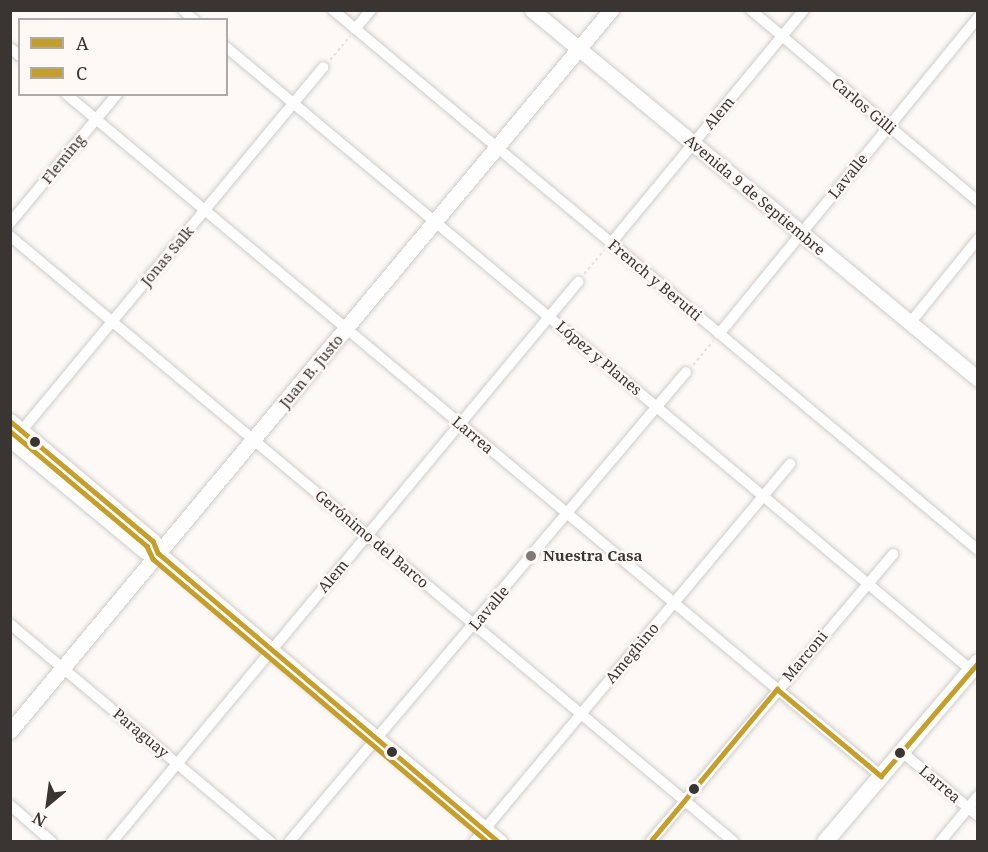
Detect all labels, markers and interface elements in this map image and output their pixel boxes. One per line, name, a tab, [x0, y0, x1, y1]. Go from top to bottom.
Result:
legend	[18, 18, 228, 96]
text: A	[76, 31, 89, 55]
text: C	[76, 61, 87, 85]
street label: Carlos Gilli	[828, 74, 900, 138]
street label: Alem	[700, 93, 738, 133]
street label: Fleming	[38, 131, 88, 187]
street label: Avenida 9 de Septiembre	[681, 131, 829, 259]
street label: Lavalle	[825, 150, 871, 202]
street label: Jonas Salk	[137, 222, 197, 290]
street label: French y Berutti	[605, 236, 705, 324]
street label: López y Planes	[553, 317, 645, 399]
street label: Juan B. Justo	[275, 331, 347, 411]
street label: Larrea	[449, 413, 497, 457]
unlabelled marker	[29, 436, 41, 448]
street label: Gerónimo del Barco	[312, 486, 432, 592]
place label: Nuestra Casa	[543, 547, 642, 565]
marker: Nuestra Casa	[524, 549, 538, 563]
street label: Alem	[314, 556, 352, 596]
street label: Lavalle	[465, 582, 513, 634]
street label: Ameghino	[601, 619, 663, 687]
street label: Marconi	[779, 627, 831, 685]
street label: Paraguay	[110, 705, 172, 761]
unlabelled marker	[386, 746, 398, 758]
unlabelled marker	[894, 747, 906, 759]
street label: Larrea	[916, 762, 964, 806]
north arrow	[18, 774, 78, 834]
unlabelled marker	[688, 783, 700, 795]
text: N	[28, 807, 50, 832]

